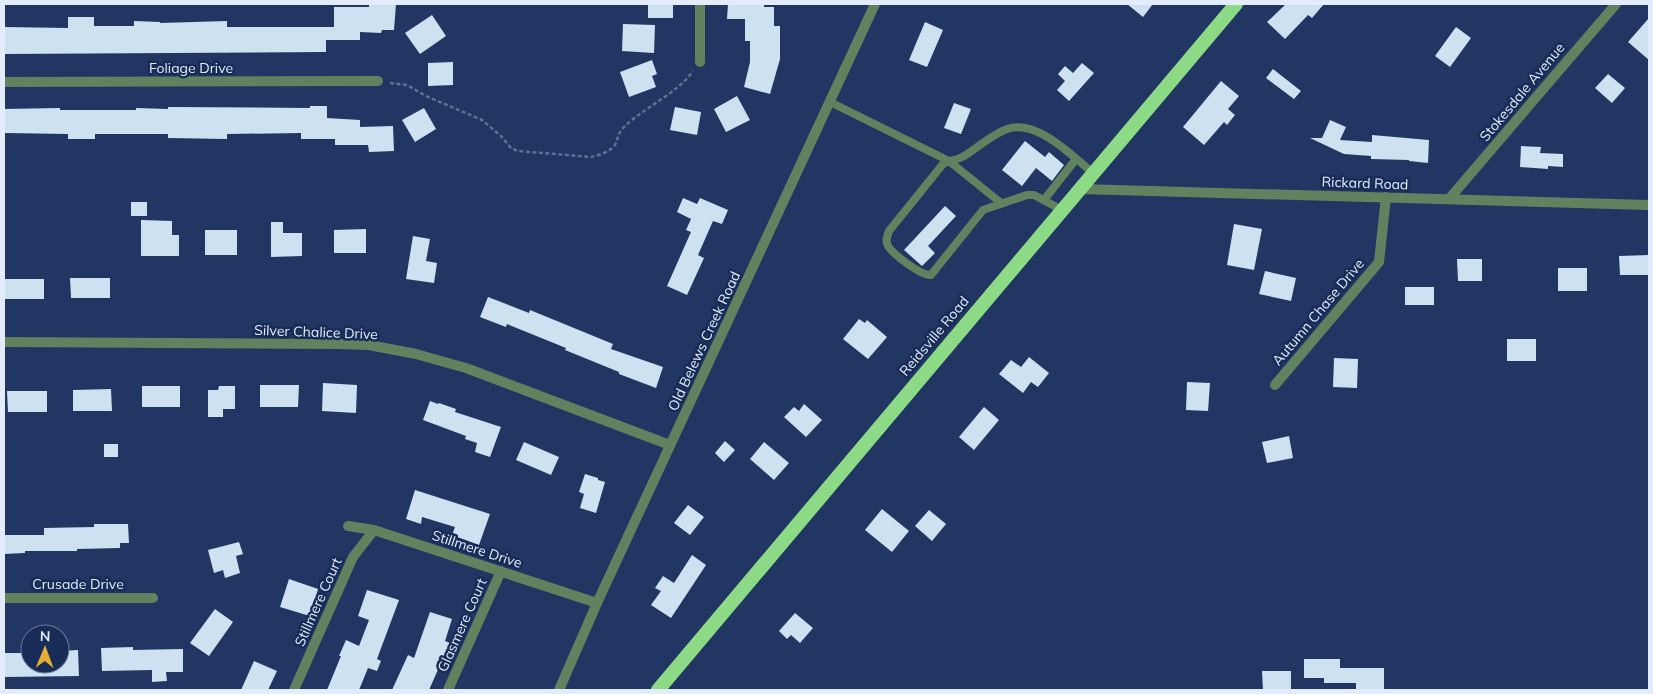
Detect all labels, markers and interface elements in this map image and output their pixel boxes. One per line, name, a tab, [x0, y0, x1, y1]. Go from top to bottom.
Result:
street label: Stokesdale Avenue	[1475, 39, 1569, 145]
street label: Foliage Drive	[149, 59, 233, 77]
street label: Rickard Road	[1321, 172, 1409, 194]
street label: Autumn Chase Drive	[1268, 255, 1368, 369]
street label: Old Belews Creek Road	[664, 268, 744, 414]
street label: Reidsville Road	[895, 292, 973, 380]
street label: Silver Chalice Drive	[254, 321, 378, 343]
street label: Stillmere Drive	[430, 526, 524, 572]
street label: Stillmere Court	[290, 555, 346, 649]
street label: Crusade Drive	[32, 575, 124, 593]
street label: Glasmere Court	[433, 575, 491, 675]
north arrow	[20, 624, 70, 674]
text: N	[40, 627, 51, 645]

